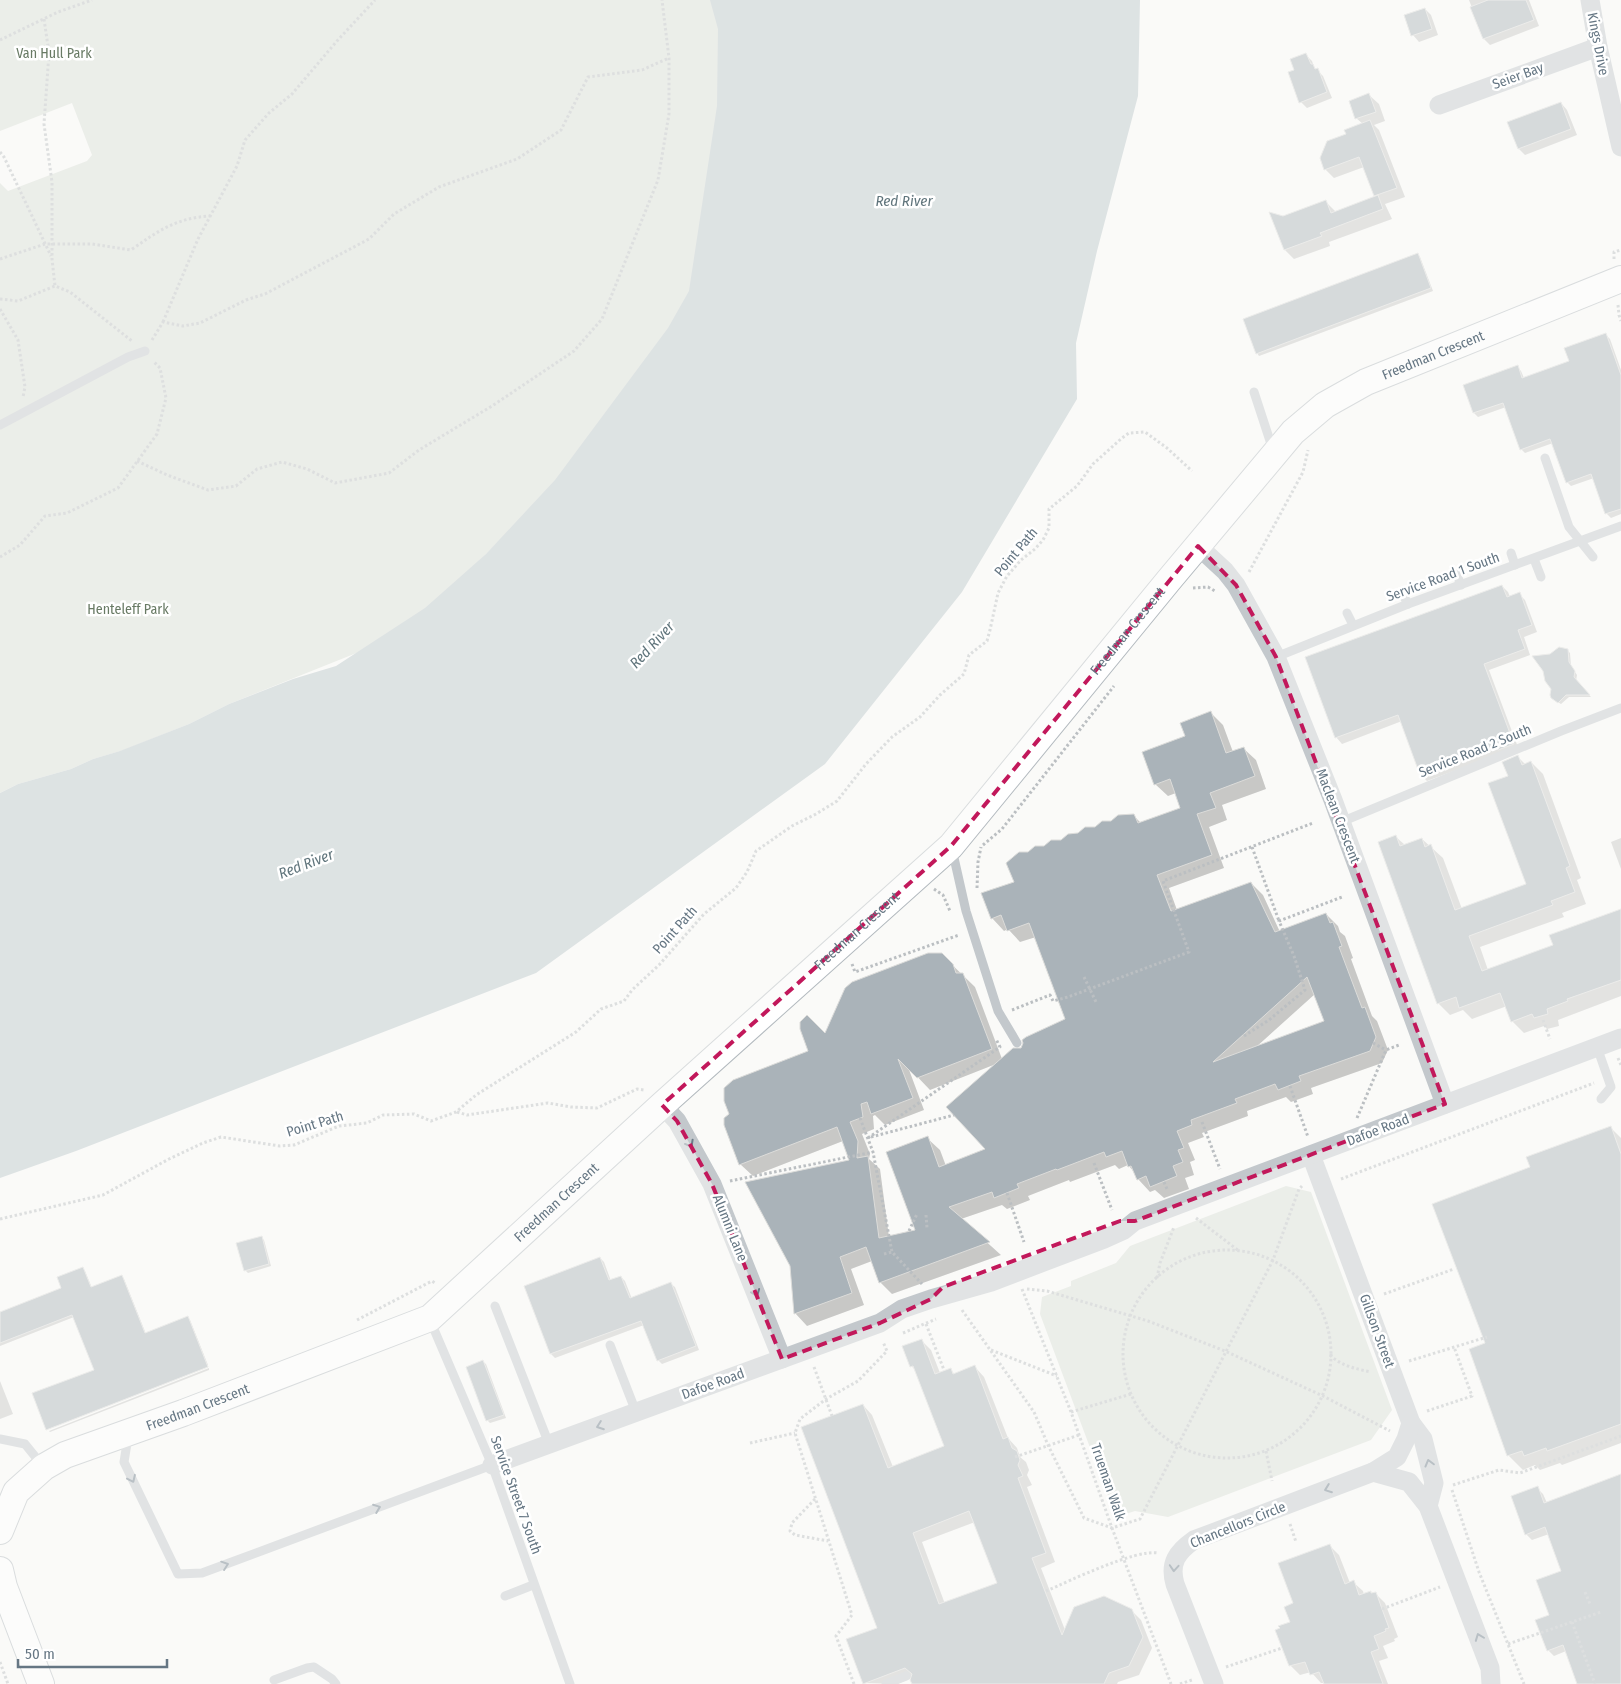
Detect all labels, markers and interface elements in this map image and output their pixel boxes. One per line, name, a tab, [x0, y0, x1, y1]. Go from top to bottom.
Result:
street label: Kings Drive	[1584, 11, 1612, 77]
park label: Van Hull Park	[16, 45, 92, 62]
street label: Seier Bay	[1490, 59, 1547, 93]
water label: Red River	[875, 192, 933, 210]
street label: Freedman Crescent	[1379, 326, 1487, 383]
street label: Point Path	[991, 524, 1041, 580]
street label: Service Road 1 South	[1384, 549, 1502, 605]
street label: Freedman Crescent	[1086, 583, 1169, 678]
park label: Henteleff Park	[87, 601, 169, 618]
water label: Red River	[626, 617, 679, 672]
street label: Service Road 2 South	[1416, 721, 1534, 781]
street label: Maclean Crescent	[1312, 766, 1364, 866]
water label: Red River	[276, 845, 337, 883]
street label: Freedman Crescent	[810, 888, 903, 973]
street label: Point Path	[649, 903, 701, 957]
street label: Point Path	[285, 1107, 345, 1141]
street label: Dafoe Road	[1344, 1110, 1412, 1150]
one-way arrow	[684, 1139, 694, 1148]
street label: Freedman Crescent	[510, 1159, 602, 1245]
street label: Alumni Lane	[709, 1192, 751, 1264]
one-way arrow	[750, 1288, 760, 1296]
street label: Gillson Street	[1356, 1292, 1398, 1371]
street label: Dafoe Road	[679, 1365, 747, 1403]
street label: Freedman Crescent	[144, 1380, 252, 1434]
one-way arrow	[596, 1420, 605, 1430]
street label: Service Street 7 South	[487, 1434, 545, 1556]
street label: Trueman Walk	[1087, 1441, 1129, 1523]
one-way arrow	[1424, 1459, 1435, 1468]
one-way arrow	[126, 1474, 137, 1483]
one-way arrow	[1324, 1483, 1333, 1493]
street label: Chancellors Circle	[1188, 1498, 1288, 1552]
one-way arrow	[372, 1504, 381, 1514]
one-way arrow	[220, 1561, 229, 1571]
one-way arrow	[1169, 1565, 1180, 1573]
one-way arrow	[1474, 1634, 1484, 1642]
scale bar	[18, 1636, 166, 1668]
text: 50 m	[25, 1645, 55, 1663]

